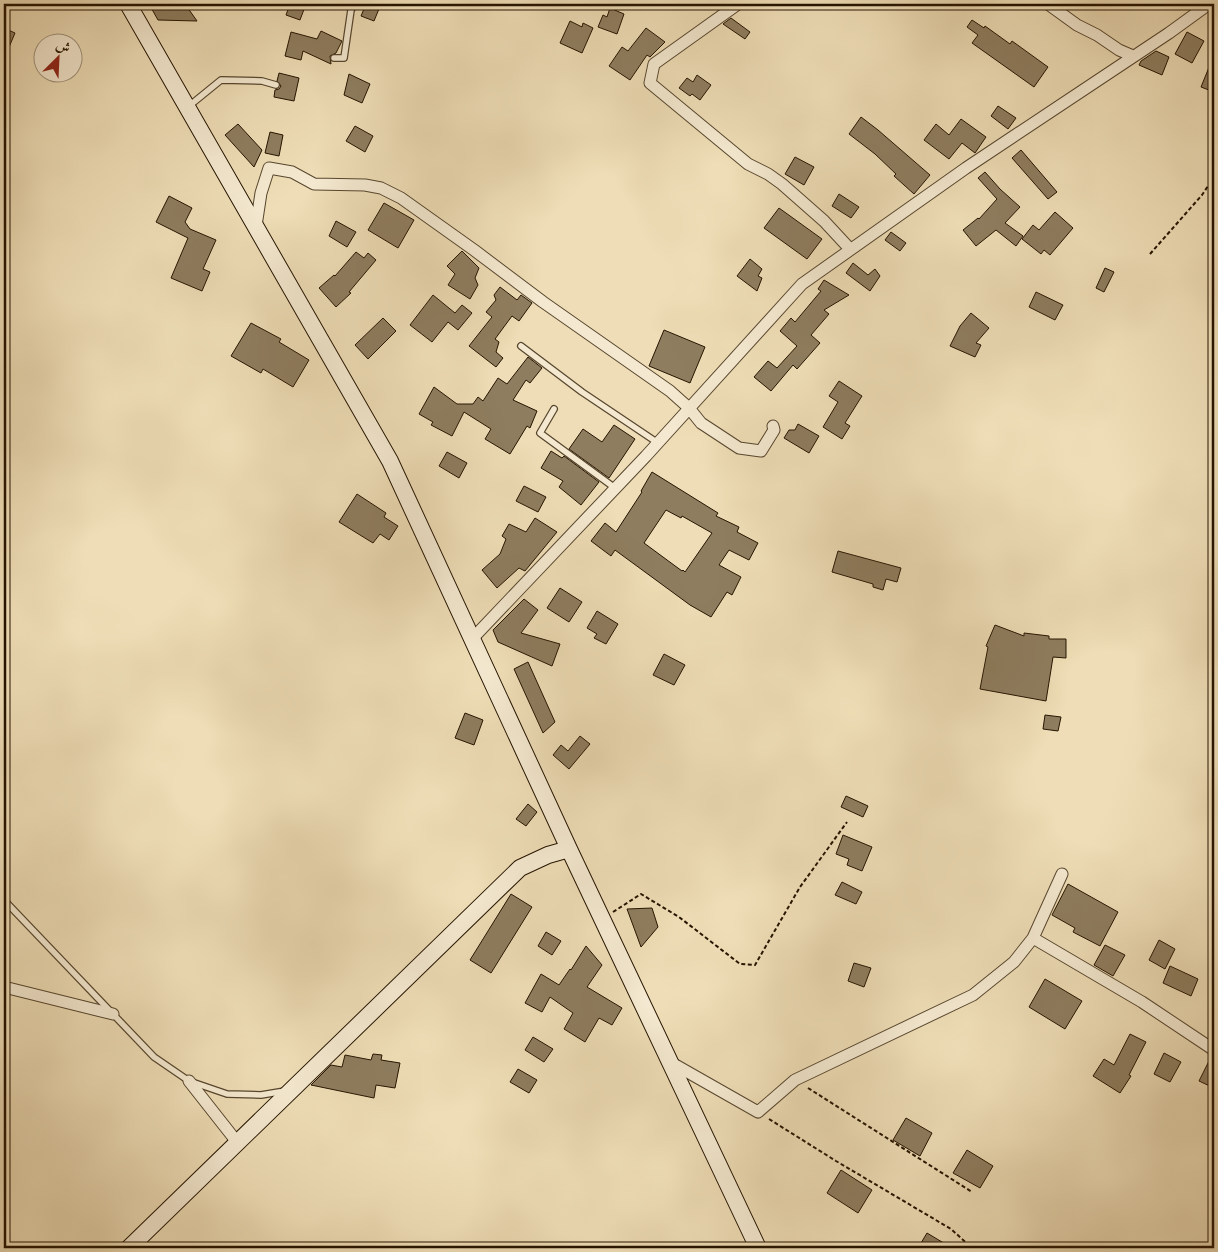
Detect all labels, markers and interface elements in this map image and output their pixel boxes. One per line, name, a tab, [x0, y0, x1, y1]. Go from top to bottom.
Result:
north arrow	[32, 32, 82, 82]
text: ش	[53, 36, 73, 58]

